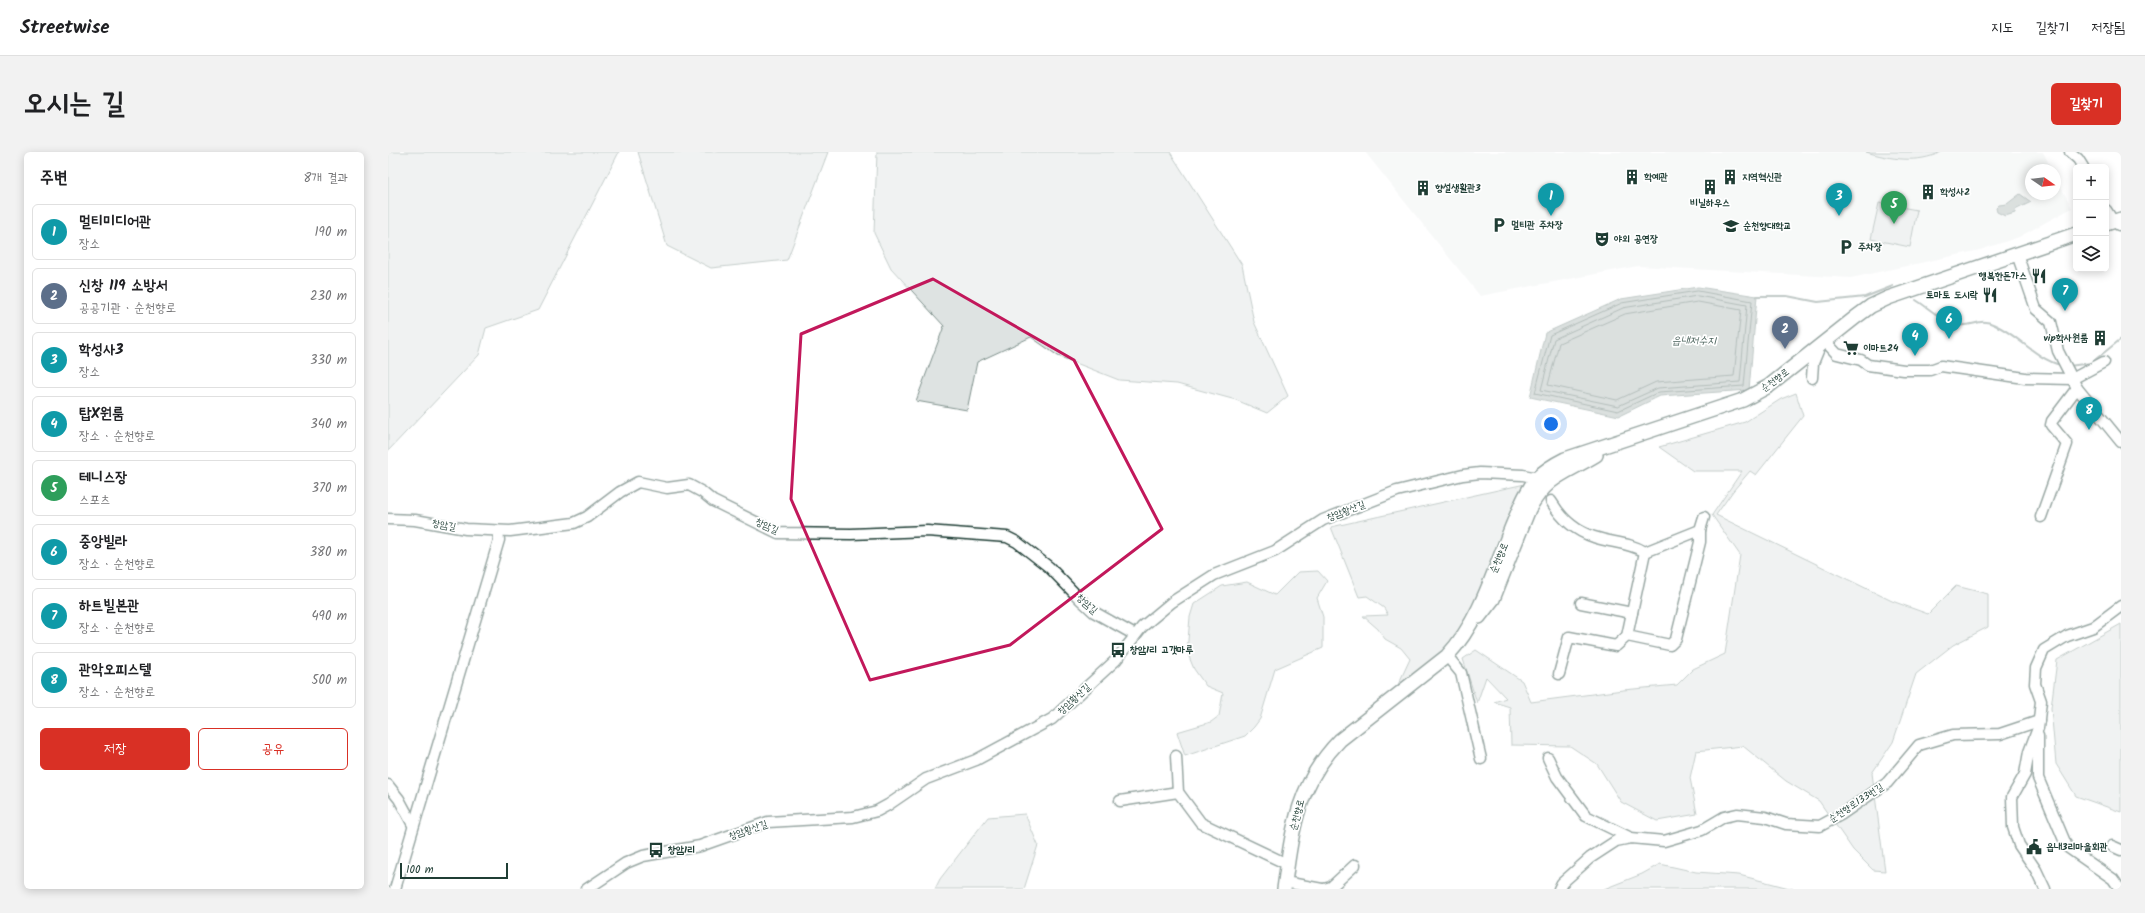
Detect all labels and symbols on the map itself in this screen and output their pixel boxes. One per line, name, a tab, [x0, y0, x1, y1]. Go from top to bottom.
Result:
north arrow	[2025, 164, 2061, 200]
building icon: 학예관	[1623, 168, 1641, 186]
building icon: 지역혁신관	[1721, 168, 1739, 186]
place label: 학예관	[1644, 169, 1668, 185]
place label: 지역혁신관	[1742, 169, 1782, 185]
building icon: 비닐하우스	[1701, 178, 1719, 196]
building icon: 향설생활관3	[1414, 179, 1432, 197]
place label: 향설생활관3	[1435, 180, 1481, 196]
pin: 1	[1538, 183, 1564, 216]
pin: 3	[1826, 183, 1852, 216]
building icon: 학성사2	[1919, 183, 1937, 201]
place label: 학성사2	[1940, 184, 1970, 200]
pin: 5	[1881, 191, 1907, 224]
place label: 비닐하우스	[1690, 195, 1730, 211]
parking icon: 멀티관 주차장	[1490, 216, 1508, 234]
place label: 멀티관 주차장	[1511, 217, 1563, 233]
school or university icon: 순천향대학교	[1722, 217, 1740, 235]
place label: 순천향대학교	[1743, 218, 1791, 234]
theatre icon: 야외 공연장	[1593, 230, 1611, 248]
place label: 야외 공연장	[1614, 231, 1658, 247]
parking icon: 주차장	[1837, 238, 1855, 256]
place label: 주차장	[1858, 239, 1882, 255]
restaurant icon: 행복한돈가스	[2030, 267, 2048, 285]
place label: 행복한돈가스	[1978, 268, 2027, 284]
pin: 7	[2052, 278, 2078, 311]
restaurant icon: 토마토 도시락	[1981, 286, 1999, 304]
place label: 토마토 도시락	[1926, 287, 1978, 303]
pin: 6	[1936, 306, 1962, 339]
pin: 2	[1772, 316, 1798, 349]
pin: 4	[1902, 323, 1928, 356]
building icon: vip학사원룸	[2091, 329, 2109, 347]
place label: vip학사원룸	[2044, 330, 2088, 346]
water label: 읍내저수지	[1672, 332, 1717, 350]
supermarket icon: 이마트24	[1842, 339, 1860, 357]
place label: 이마트24	[1863, 340, 1899, 356]
street label: 순천향로	[1757, 364, 1793, 396]
pin: 8	[2076, 397, 2102, 430]
your location	[1541, 414, 1561, 434]
street label: 창암황산길	[1324, 496, 1368, 526]
street label: 창암길	[753, 514, 781, 538]
street label: 창암길	[431, 515, 457, 535]
street label: 순천향로	[1485, 540, 1513, 576]
street label: 창암길	[1073, 590, 1101, 618]
bus stop icon: 창암1리 고갯마루	[1109, 641, 1127, 659]
place label: 창암1리 고갯마루	[1130, 642, 1193, 658]
street label: 창암황산길	[1054, 679, 1094, 719]
street label: 순천향로133번길	[1825, 779, 1887, 827]
street label: 순천향로	[1285, 797, 1309, 833]
street label: 창암황산길	[726, 816, 770, 844]
public building icon: 읍내3리마을회관	[2025, 838, 2043, 856]
place label: 읍내3리마을회관	[2046, 839, 2108, 855]
bus stop icon: 창암1리	[647, 841, 665, 859]
place label: 창암1리	[668, 842, 695, 858]
scale bar	[400, 861, 508, 880]

